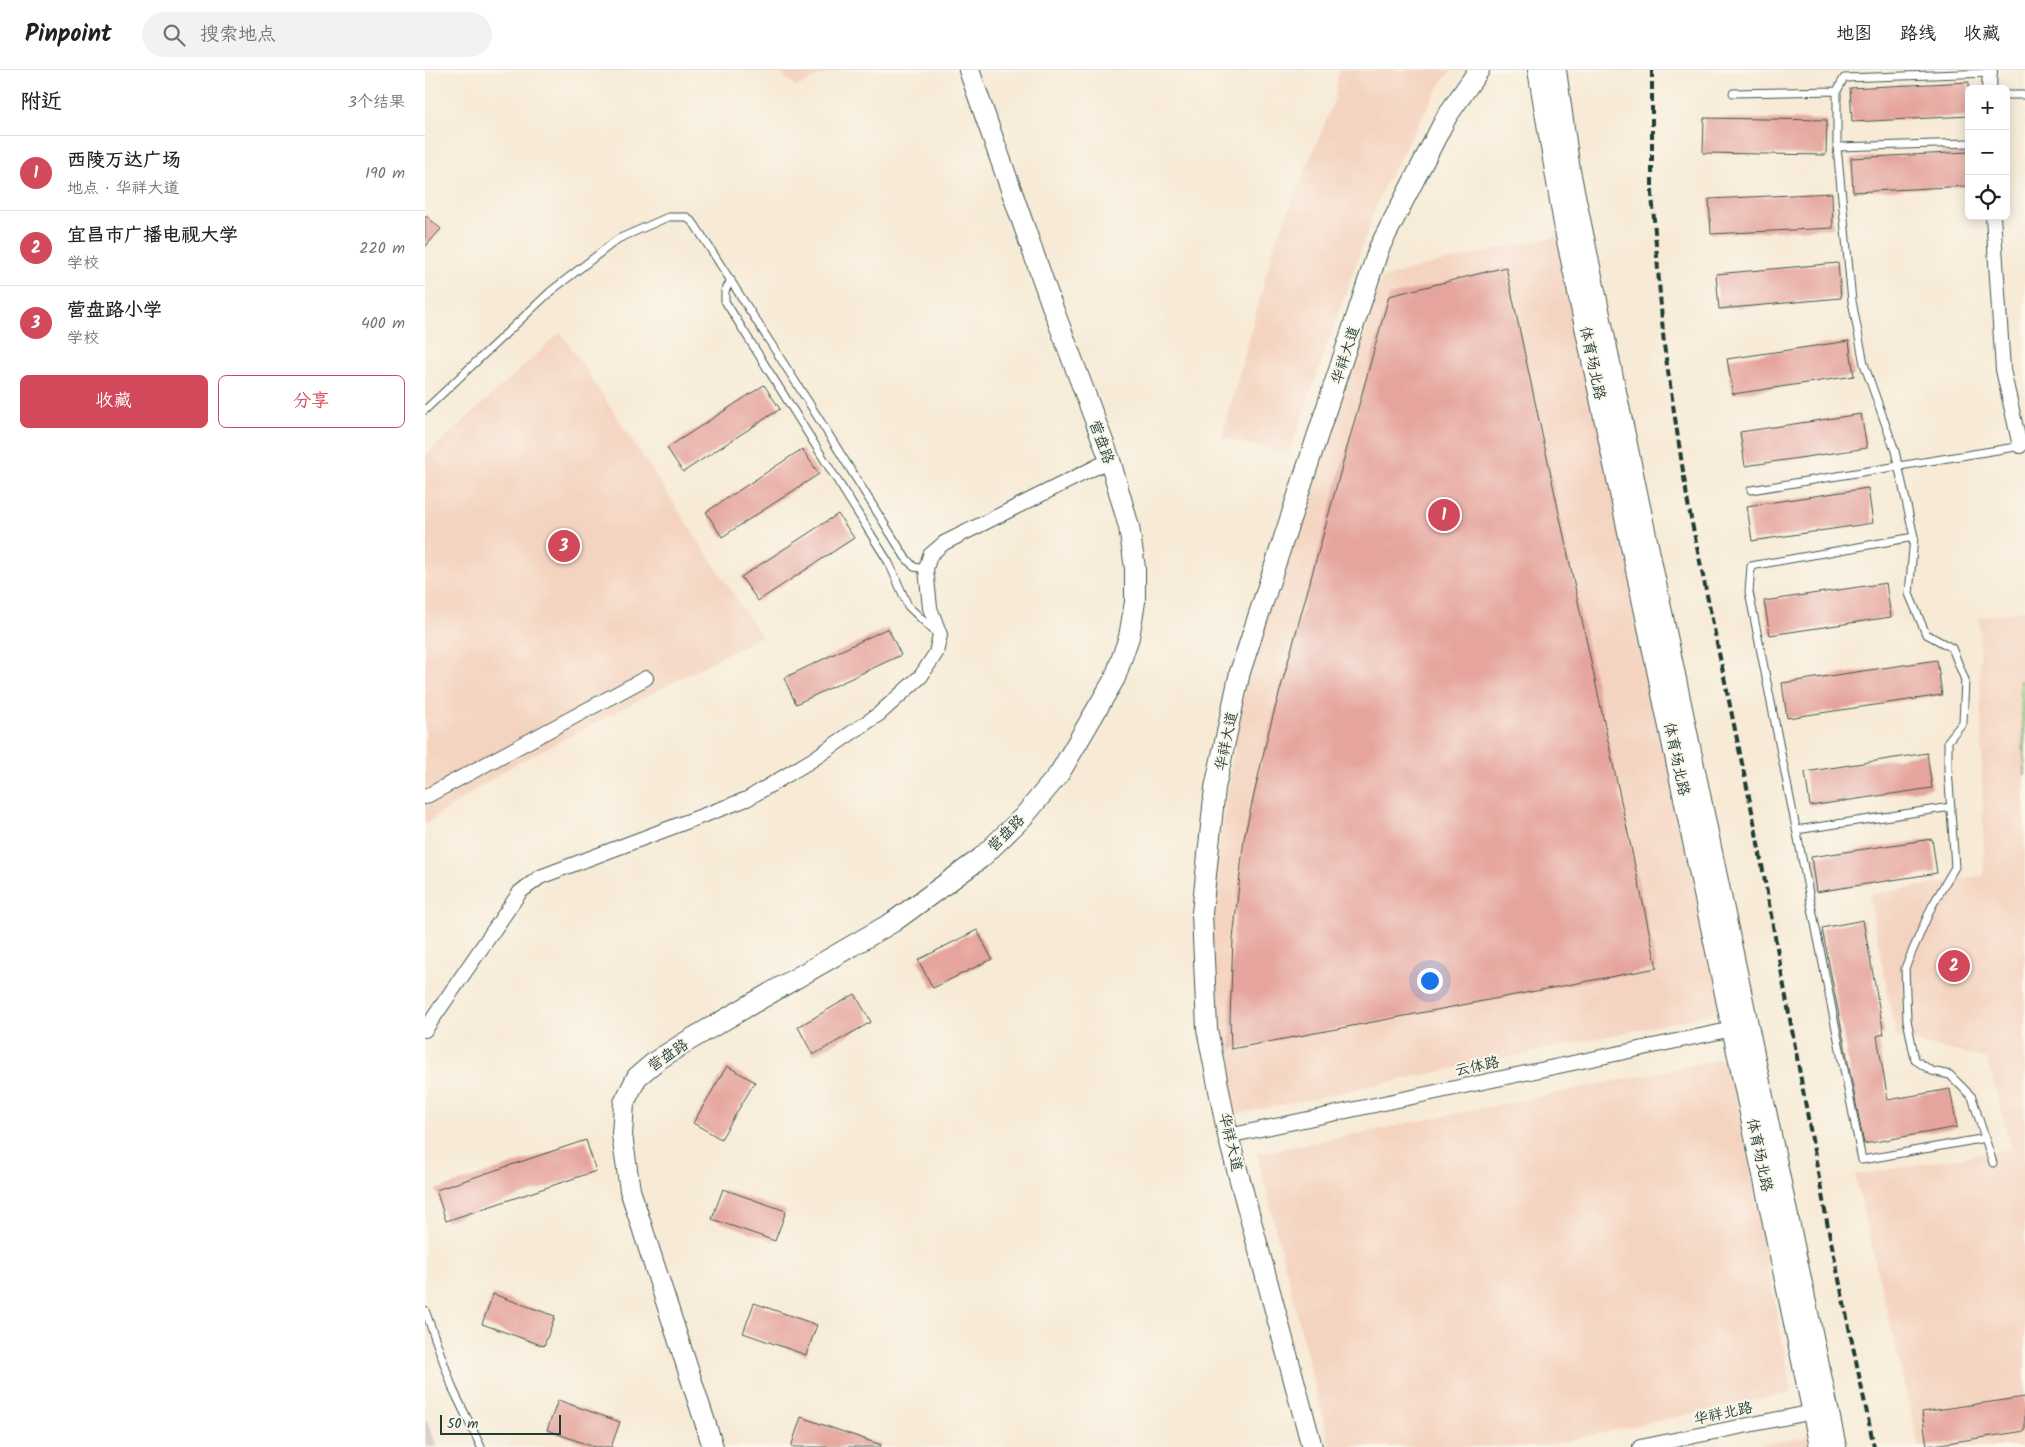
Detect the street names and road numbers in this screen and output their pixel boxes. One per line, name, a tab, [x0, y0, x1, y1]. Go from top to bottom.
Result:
street label: 华祥大道	[1325, 323, 1367, 388]
street label: 体育场北路	[1572, 324, 1612, 402]
street label: 营盘路	[1082, 417, 1120, 468]
street label: 华祥大道	[1209, 709, 1245, 773]
street label: 体育场北路	[1656, 720, 1696, 798]
street label: 营盘路	[982, 809, 1031, 858]
street label: 营盘路	[643, 1033, 694, 1078]
street label: 云体路	[1453, 1051, 1502, 1083]
street label: 华祥大道	[1212, 1110, 1248, 1174]
street label: 体育场北路	[1739, 1116, 1779, 1194]
street label: 华祥北路	[1691, 1396, 1755, 1432]

